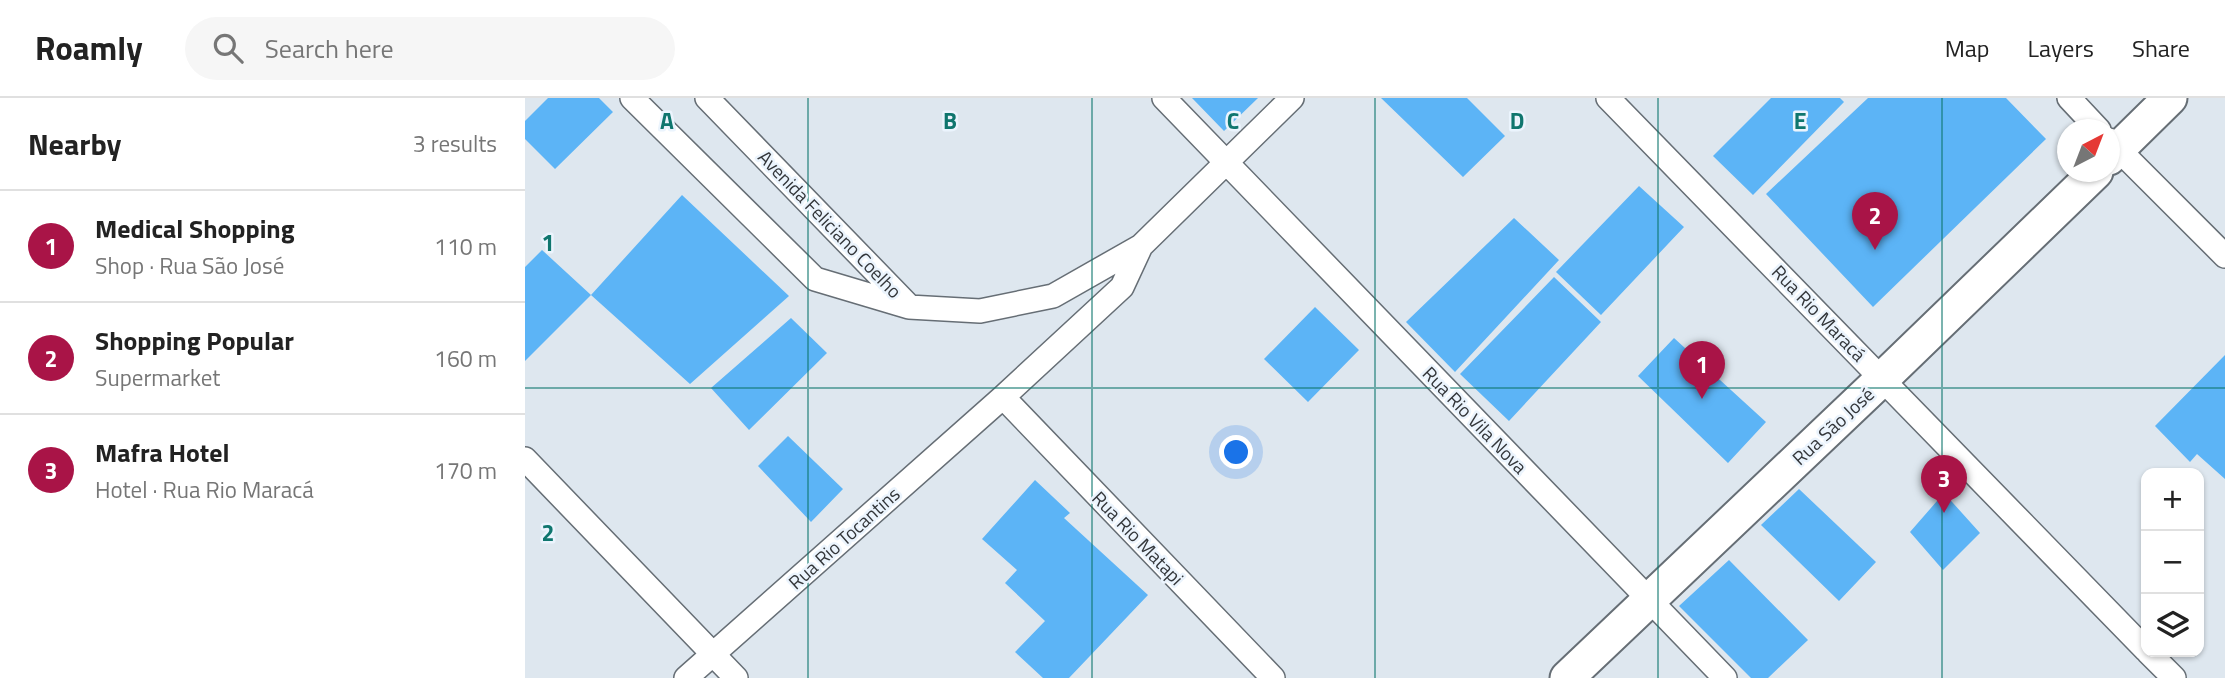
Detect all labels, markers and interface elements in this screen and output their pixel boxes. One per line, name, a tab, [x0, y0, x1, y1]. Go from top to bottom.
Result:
search box	[185, 17, 675, 80]
text: Roamly	[35, 23, 143, 73]
icon: search	[209, 29, 247, 67]
text: Search here	[265, 29, 394, 68]
text: Map	[1945, 30, 1990, 66]
text: Layers	[2028, 30, 2094, 66]
text: Share	[2132, 30, 2190, 66]
text: A	[660, 103, 674, 138]
text: B	[943, 103, 957, 138]
text: C	[1227, 103, 1239, 138]
text: D	[1510, 103, 1524, 138]
text: E	[1794, 103, 1806, 138]
north arrow	[2057, 119, 2120, 182]
text: Nearby	[28, 121, 121, 167]
text: 3 results	[413, 126, 497, 161]
street label: Avenida Feliciano Coelho	[752, 143, 909, 304]
pin: 2	[1852, 192, 1898, 250]
text: Medical Shopping	[95, 209, 295, 248]
text: 1	[542, 225, 554, 260]
text: 1	[45, 229, 57, 264]
text: 110 m	[434, 229, 497, 264]
text: Shop · Rua São José	[95, 248, 284, 283]
street label: Rua Rio Maracá	[1766, 258, 1874, 368]
text: Shopping Popular	[95, 321, 294, 360]
text: 2	[45, 341, 57, 376]
text: 160 m	[434, 341, 497, 376]
pin: 1	[1679, 341, 1725, 399]
street label: Rua Rio Vila Nova	[1416, 359, 1535, 480]
text: Supermarket	[95, 360, 220, 395]
street label: Rua São José	[1785, 380, 1880, 471]
text: Mafra Hotel	[95, 433, 230, 472]
your location	[1219, 435, 1253, 469]
text: 3	[45, 453, 57, 488]
text: 170 m	[434, 453, 497, 488]
pin: 3	[1921, 455, 1967, 513]
map controls	[2141, 468, 2204, 657]
button: +	[2141, 468, 2204, 531]
text: Hotel · Rua Rio Maracá	[95, 472, 314, 507]
street label: Rua Rio Tocantins	[781, 479, 906, 596]
street label: Rua Rio Matapi	[1086, 484, 1191, 591]
text: 2	[542, 515, 554, 550]
button: −	[2141, 531, 2204, 594]
button: layers	[2141, 594, 2204, 657]

